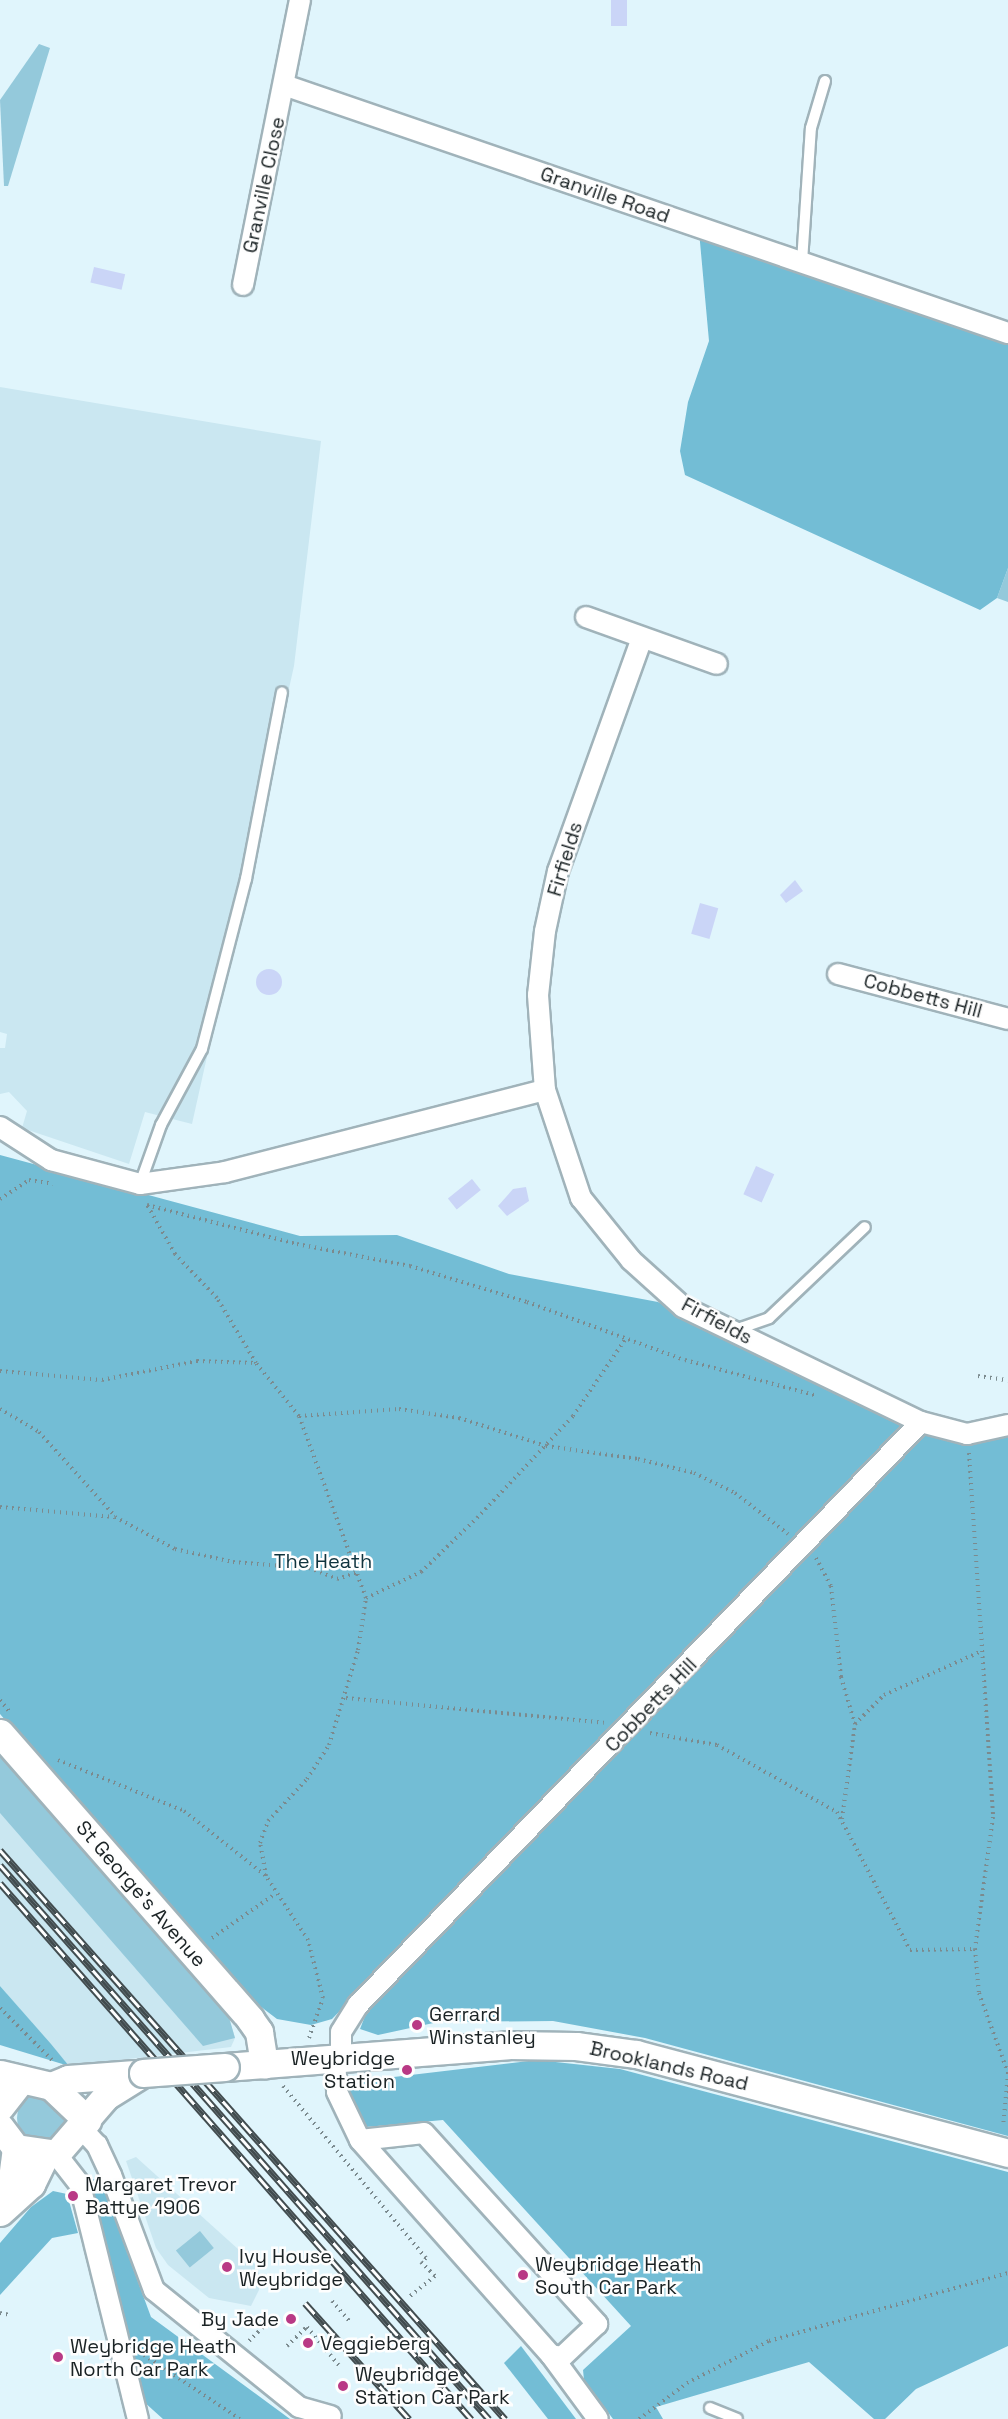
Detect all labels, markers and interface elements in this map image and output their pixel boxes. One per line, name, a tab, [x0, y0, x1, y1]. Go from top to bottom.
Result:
street label: Granville Close	[238, 115, 290, 255]
street label: Granville Road	[537, 162, 673, 228]
street label: Firfields	[542, 819, 588, 899]
street label: Cobbetts Hill	[861, 969, 985, 1023]
street label: Firfields	[678, 1292, 756, 1350]
park label: The Heath	[274, 1549, 372, 1573]
street label: Cobbetts Hill	[600, 1653, 702, 1757]
street label: St George’s Avenue	[71, 1816, 211, 1972]
place label: Gerrard Winstanley	[429, 2002, 536, 2049]
marker: Gerrard Winstanley	[410, 2018, 424, 2032]
street label: Brooklands Road	[587, 2036, 751, 2096]
place label: Weybridge Station	[291, 2046, 395, 2093]
marker: Weybridge Station	[400, 2063, 414, 2077]
place label: Margaret Trevor Battye 1906	[85, 2172, 237, 2219]
marker: Margaret Trevor Battye 1906	[66, 2189, 80, 2203]
place label: Ivy House Weybridge	[239, 2244, 343, 2291]
place label: Weybridge Heath South Car Park	[535, 2252, 702, 2299]
marker: Ivy House Weybridge	[220, 2260, 234, 2274]
marker: Weybridge Heath South Car Park	[516, 2268, 530, 2282]
place label: By Jade	[201, 2307, 279, 2331]
marker: By Jade	[284, 2312, 298, 2326]
place label: Veggieberg	[320, 2331, 431, 2355]
place label: Weybridge Heath North Car Park	[70, 2334, 237, 2381]
marker: Veggieberg	[301, 2336, 315, 2350]
marker: Weybridge Heath North Car Park	[51, 2350, 65, 2364]
place label: Weybridge Station Car Park	[355, 2362, 510, 2409]
marker: Weybridge Station Car Park	[336, 2379, 350, 2393]

